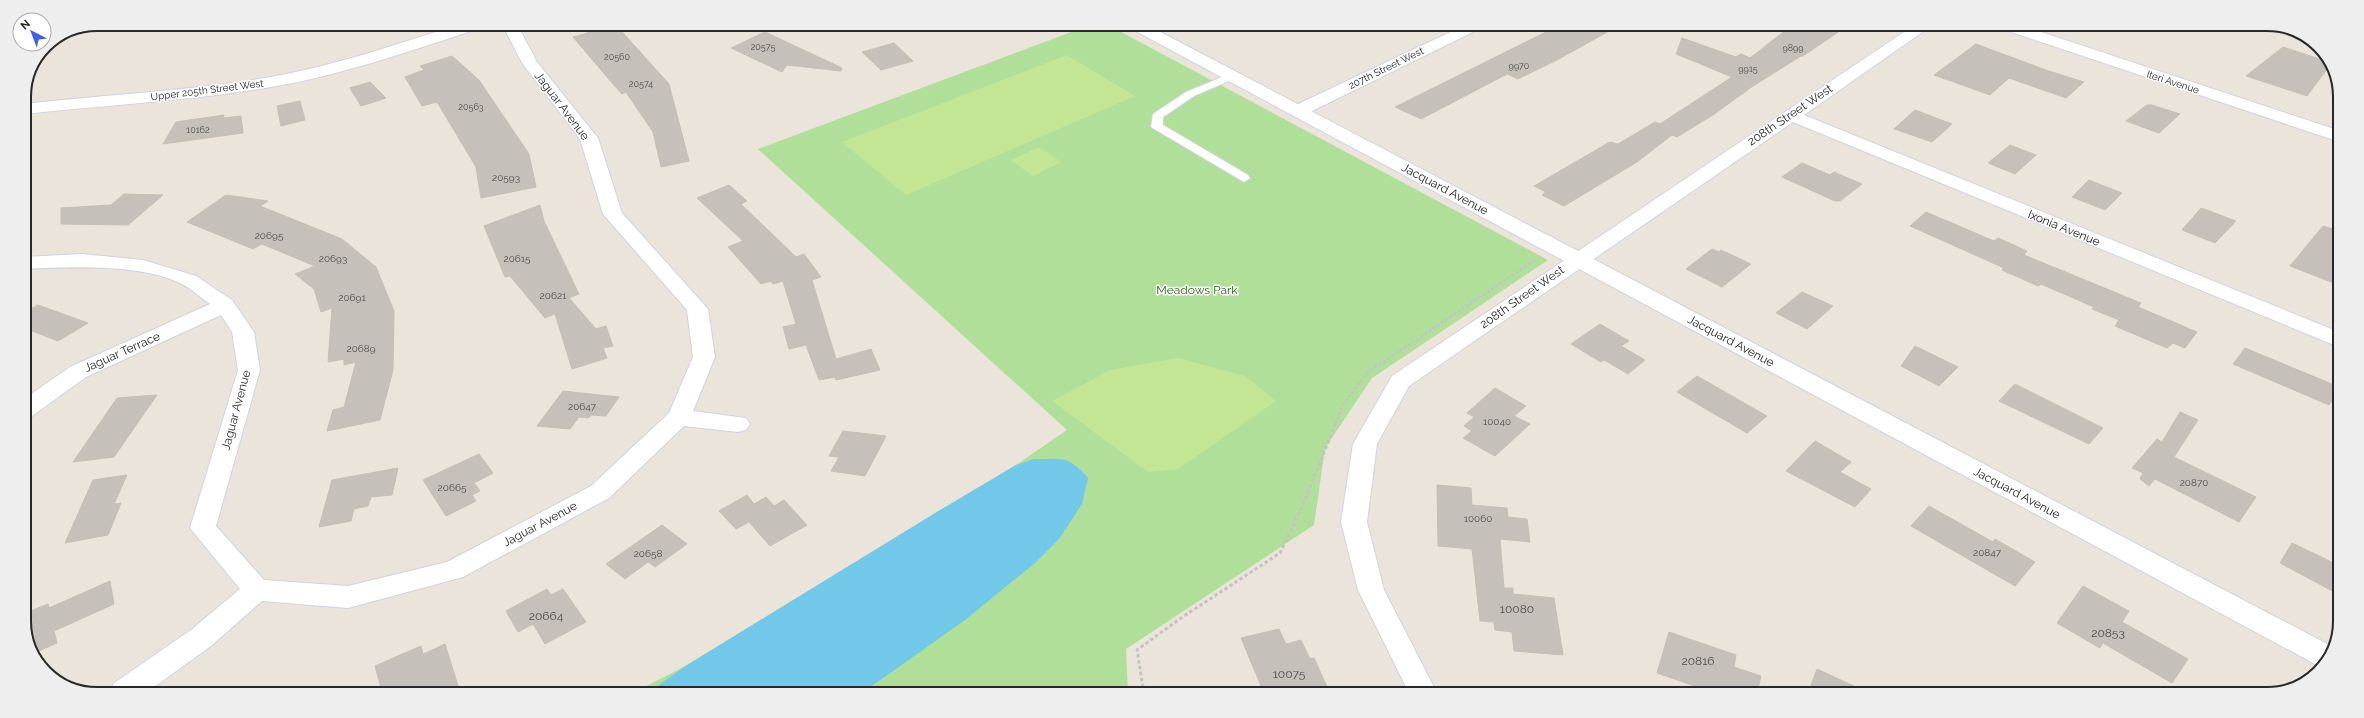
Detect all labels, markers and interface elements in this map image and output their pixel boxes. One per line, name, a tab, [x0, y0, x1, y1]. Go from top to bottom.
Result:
north arrow	[12, 12, 52, 52]
text: N	[18, 17, 33, 33]
house number: 20575	[751, 42, 775, 52]
house number: 9899	[1782, 43, 1804, 53]
street label: 207th Street West	[1347, 45, 1426, 91]
house number: 20560	[604, 52, 631, 62]
house number: 9970	[1509, 61, 1530, 71]
house number: 9915	[1738, 64, 1758, 74]
street label: Iteri Avenue	[2145, 68, 2201, 96]
street label: Jaguar Avenue	[532, 69, 592, 143]
street label: Upper 205th Street West	[150, 78, 265, 102]
house number: 20574	[629, 79, 653, 89]
street label: 208th Street West	[1745, 81, 1835, 149]
house number: 20563	[458, 102, 484, 112]
house number: 10162	[186, 125, 210, 135]
street label: Jacquard Avenue	[1399, 160, 1491, 218]
house number: 20593	[492, 172, 520, 183]
street label: Ixonia Avenue	[2026, 207, 2102, 249]
house number: 20695	[255, 230, 284, 241]
house number: 20693	[319, 253, 347, 264]
house number: 20615	[503, 253, 531, 264]
street label: 208th Street West	[1477, 263, 1567, 331]
park label: Meadows Park	[1156, 283, 1238, 297]
house number: 20621	[540, 290, 567, 301]
house number: 20691	[338, 292, 366, 303]
street label: Jacquard Avenue	[1685, 312, 1777, 370]
street label: Jaguar Terrace	[82, 329, 162, 375]
house number: 20689	[346, 343, 376, 354]
street label: Jaguar Avenue	[219, 369, 253, 451]
house number: 20647	[568, 401, 597, 412]
house number: 10040	[1483, 416, 1511, 427]
street label: Jacquard Avenue	[1971, 464, 2063, 522]
house number: 20870	[2180, 477, 2208, 488]
house number: 20665	[438, 482, 467, 493]
street label: Jaguar Avenue	[500, 499, 580, 549]
house number: 10060	[1464, 513, 1492, 524]
house number: 20847	[1973, 547, 2002, 558]
house number: 20658	[634, 548, 662, 559]
house number: 10080	[1500, 602, 1534, 616]
house number: 20664	[529, 609, 564, 623]
house number: 20853	[2091, 626, 2125, 640]
house number: 20816	[1681, 654, 1715, 668]
house number: 10075	[1273, 667, 1306, 681]

